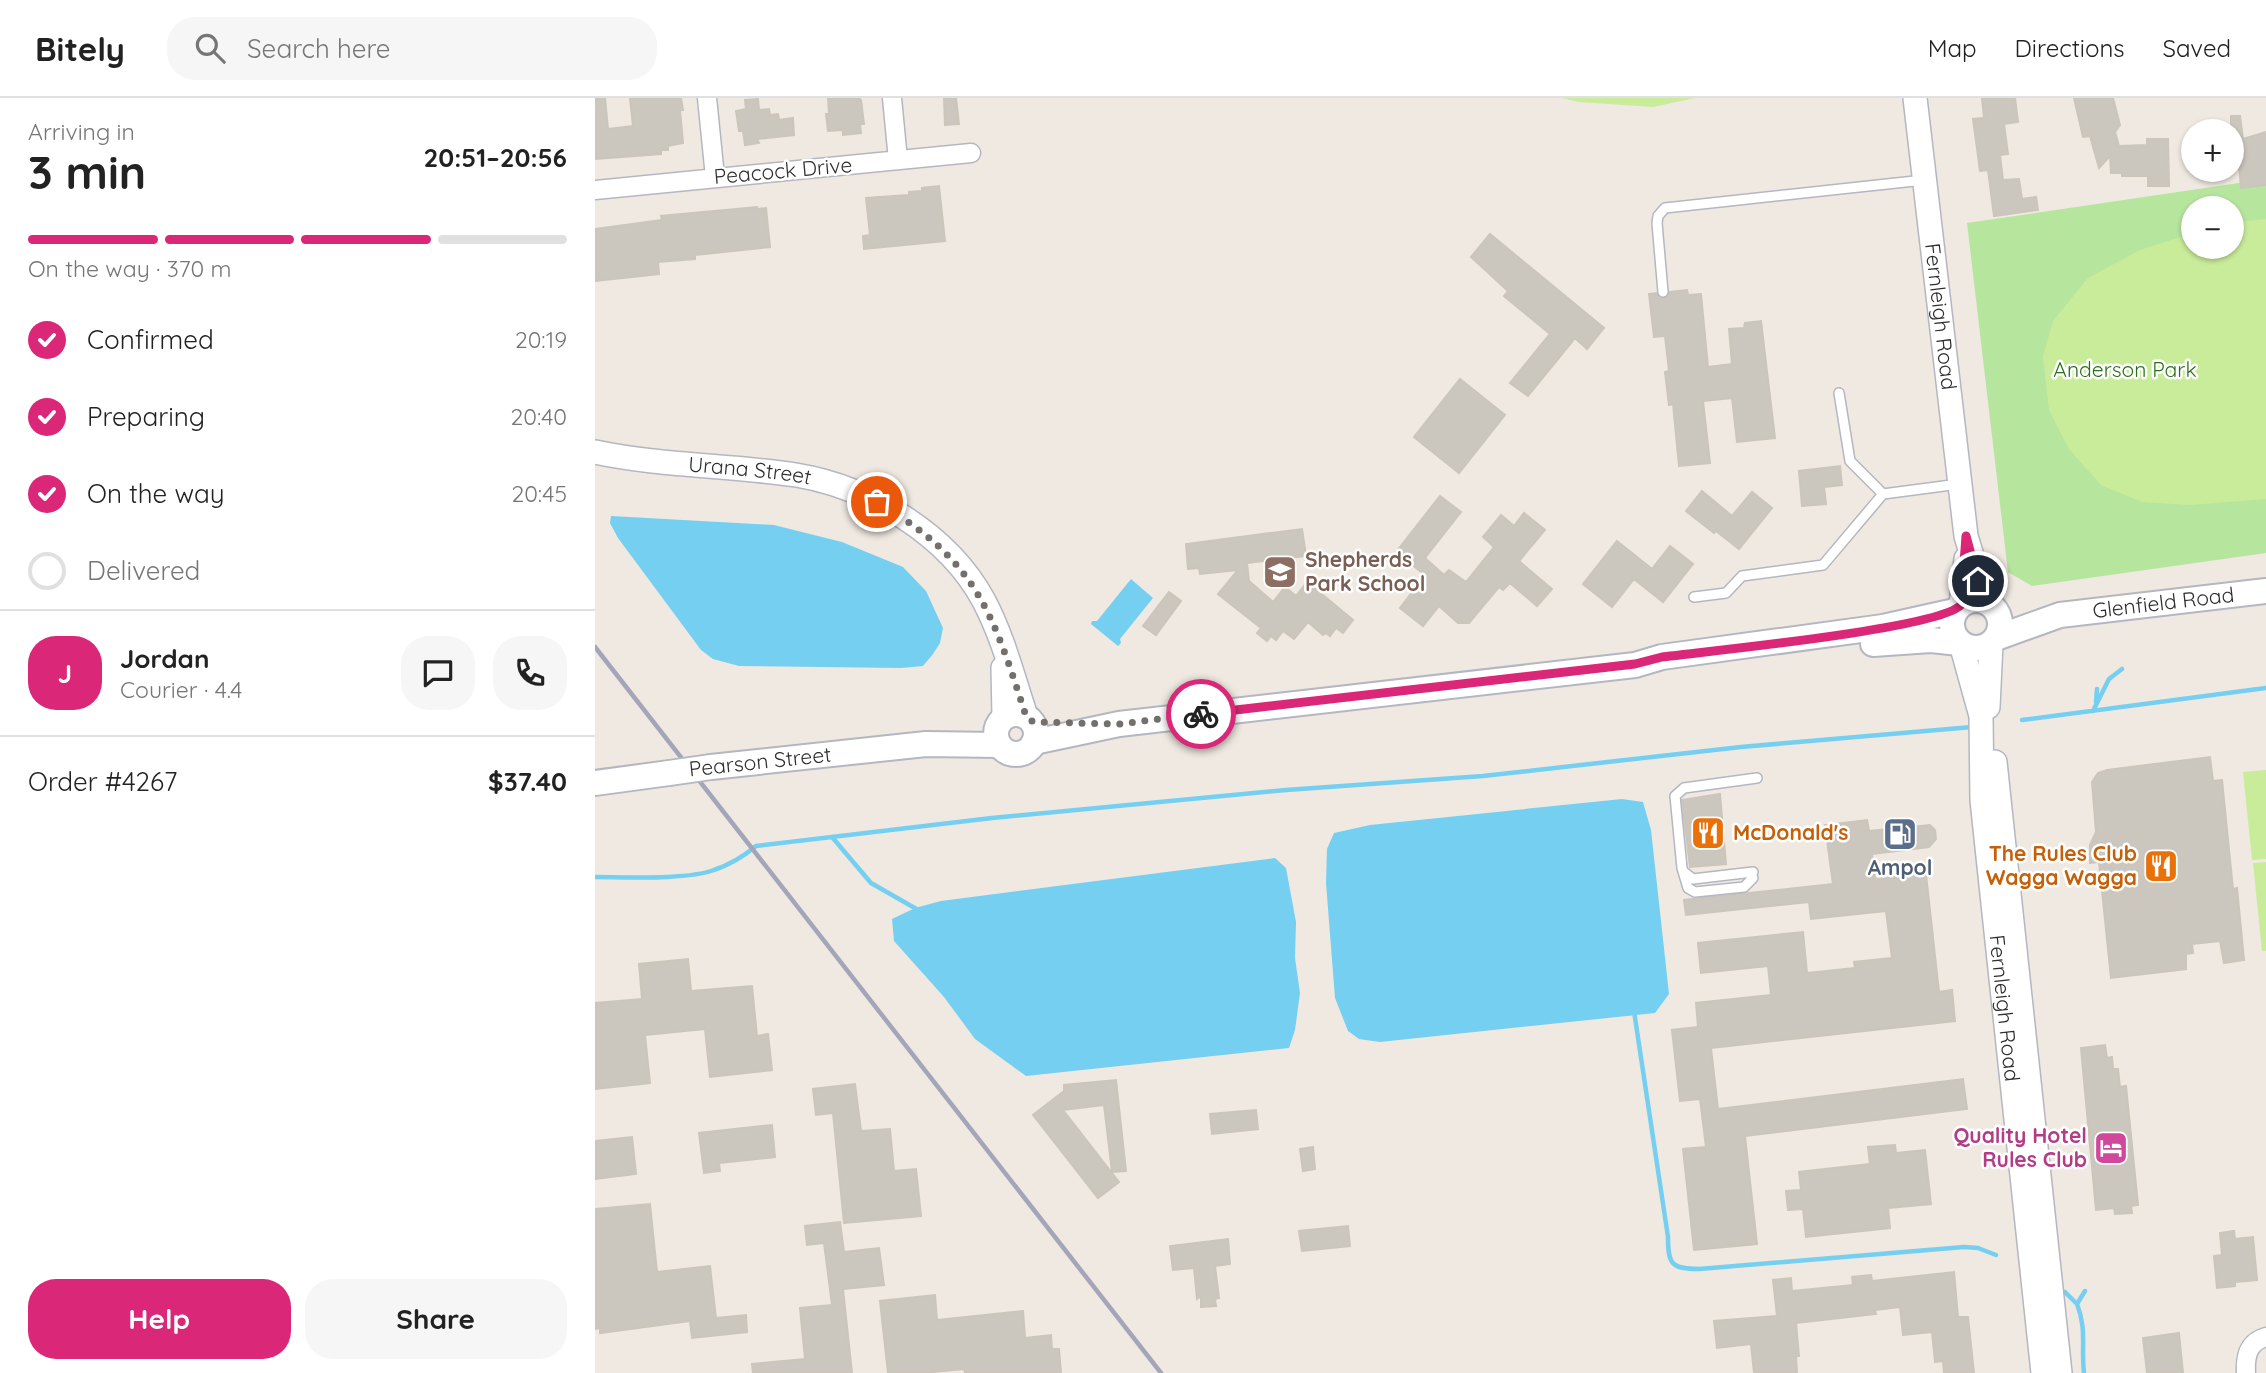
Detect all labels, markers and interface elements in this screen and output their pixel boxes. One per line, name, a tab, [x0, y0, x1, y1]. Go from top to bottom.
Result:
search box	[167, 17, 657, 80]
text: Bitely	[35, 28, 125, 69]
icon: search	[191, 29, 229, 67]
text: Search here	[247, 32, 391, 65]
text: Map	[1928, 33, 1977, 63]
text: Directions	[2015, 33, 2125, 63]
text: Saved	[2163, 33, 2231, 63]
text: Arriving in	[28, 117, 135, 146]
map controls	[2181, 119, 2244, 259]
button: +	[2181, 119, 2244, 182]
text: 20:51–20:56	[423, 141, 567, 174]
text: 3 min	[28, 143, 146, 201]
street label: Peacock Drive	[713, 151, 853, 189]
button: −	[2181, 196, 2244, 259]
street label: Fernleigh Road	[1920, 242, 1963, 391]
text: On the way · 370 m	[28, 254, 232, 283]
icon: check	[28, 321, 66, 359]
text: Confirmed	[87, 323, 214, 356]
text: 20:19	[515, 325, 567, 354]
park label: Anderson Park	[2053, 356, 2197, 382]
icon: check	[28, 398, 66, 436]
text: Preparing	[87, 400, 205, 433]
text: 20:40	[510, 402, 567, 431]
street label: Urana Street	[687, 450, 814, 490]
pin	[847, 472, 907, 532]
icon: check	[28, 475, 66, 513]
text: On the way	[87, 477, 225, 510]
text: 20:45	[511, 479, 567, 508]
icon: bag	[858, 483, 896, 521]
place label: Shepherds Park School	[1305, 546, 1425, 596]
pin	[1948, 551, 2008, 611]
school or university icon: Shepherds Park School	[1261, 553, 1299, 591]
text: Delivered	[87, 554, 200, 587]
icon: home	[1959, 562, 1997, 600]
street label: Glenfield Road	[2091, 581, 2235, 623]
button: chat	[401, 636, 475, 710]
button: phone	[493, 636, 567, 710]
text: Jordan	[120, 642, 209, 675]
text: J	[58, 657, 72, 690]
text: Courier · 4.4	[120, 675, 242, 704]
courier	[1166, 679, 1236, 749]
icon: bike	[1182, 695, 1220, 733]
street label: Pearson Street	[687, 741, 832, 781]
text: Order #4267	[28, 765, 177, 798]
text: $37.40	[488, 765, 567, 798]
restaurant icon: McDonald's	[1689, 814, 1727, 852]
fuel station icon: Ampol	[1881, 815, 1919, 853]
place label: McDonald's	[1733, 819, 1848, 845]
place label: The Rules Club Wagga Wagga	[1986, 840, 2137, 890]
restaurant icon: The Rules Club Wagga Wagga	[2142, 847, 2180, 885]
place label: Ampol	[1868, 854, 1932, 880]
street label: Fernleigh Road	[1984, 933, 2026, 1083]
place label: Quality Hotel Rules Club	[1953, 1122, 2087, 1172]
hotel icon: Quality Hotel Rules Club	[2092, 1129, 2130, 1167]
button: Help	[28, 1279, 291, 1359]
button: Share	[305, 1279, 567, 1359]

